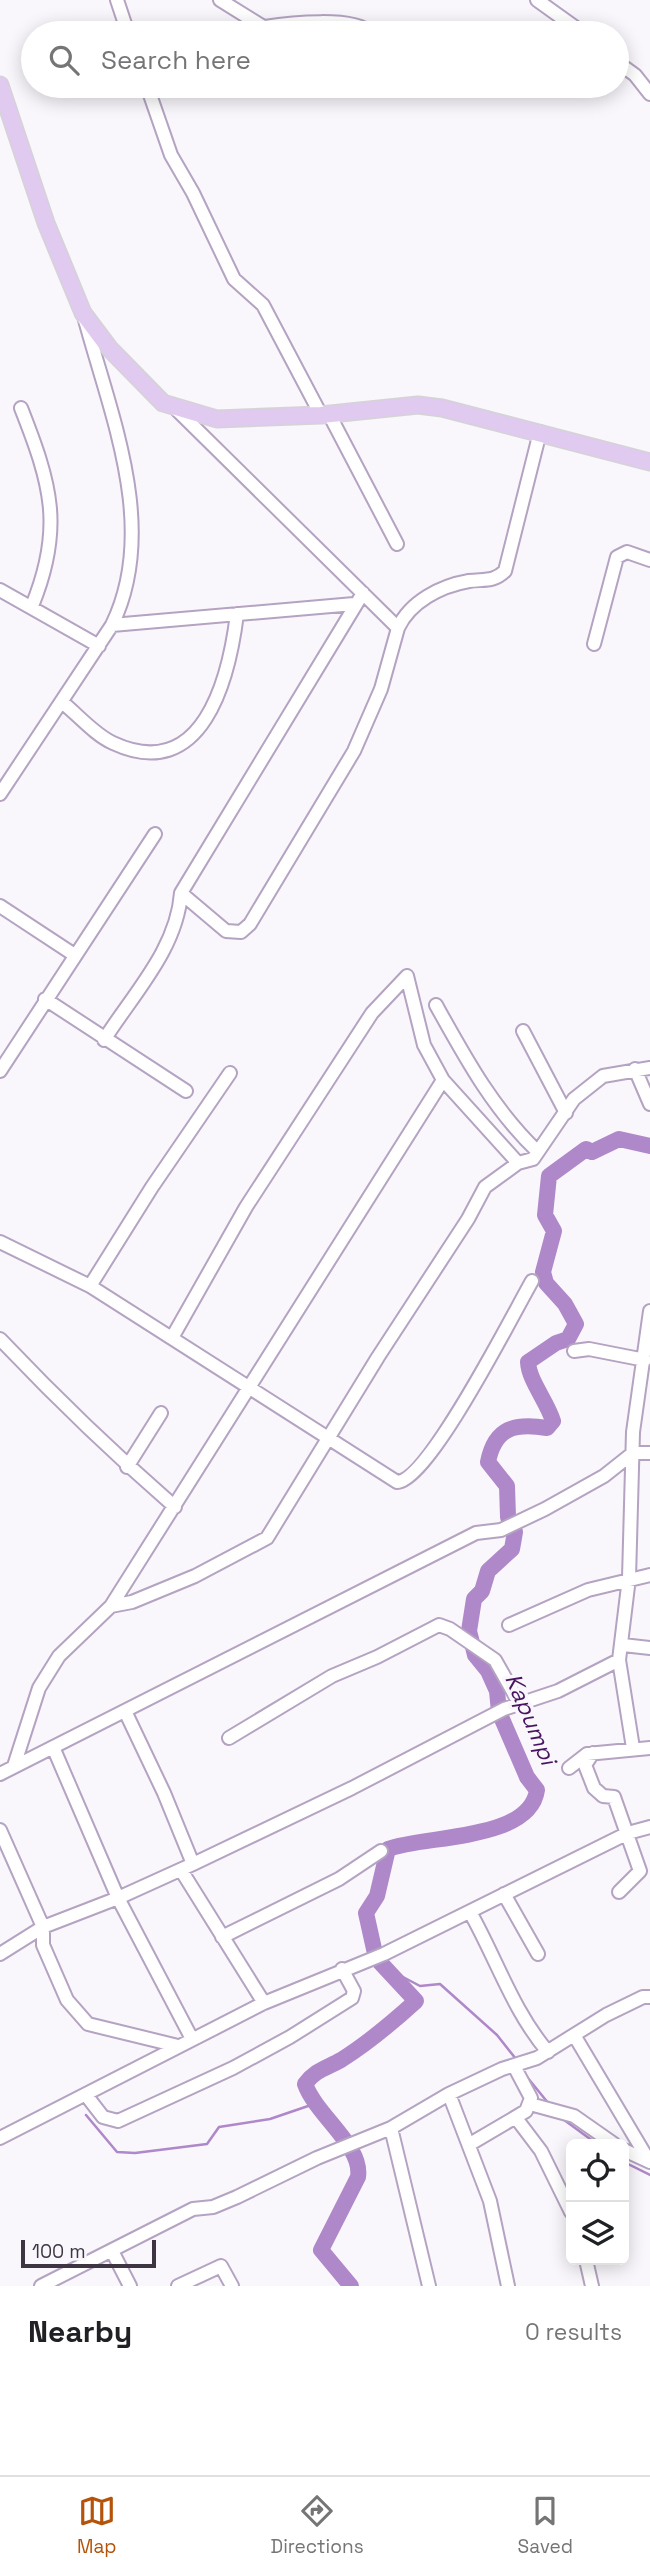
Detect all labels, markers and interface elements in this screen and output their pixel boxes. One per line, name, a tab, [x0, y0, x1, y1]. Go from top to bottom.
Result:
search box	[21, 21, 629, 98]
icon: search	[45, 41, 83, 79]
text: Search here	[101, 43, 251, 77]
water label: Kapumpi	[498, 1669, 565, 1771]
map controls	[566, 2139, 629, 2265]
button: locate	[566, 2139, 629, 2202]
button: layers	[566, 2202, 629, 2265]
scale bar	[21, 2237, 156, 2269]
text: 100 m	[32, 2239, 86, 2264]
text: Nearby	[28, 2312, 132, 2351]
text: 0 results	[525, 2317, 622, 2347]
tab: Map	[77, 2492, 117, 2559]
tab: Directions	[271, 2492, 364, 2559]
tab: Saved	[518, 2492, 573, 2559]

